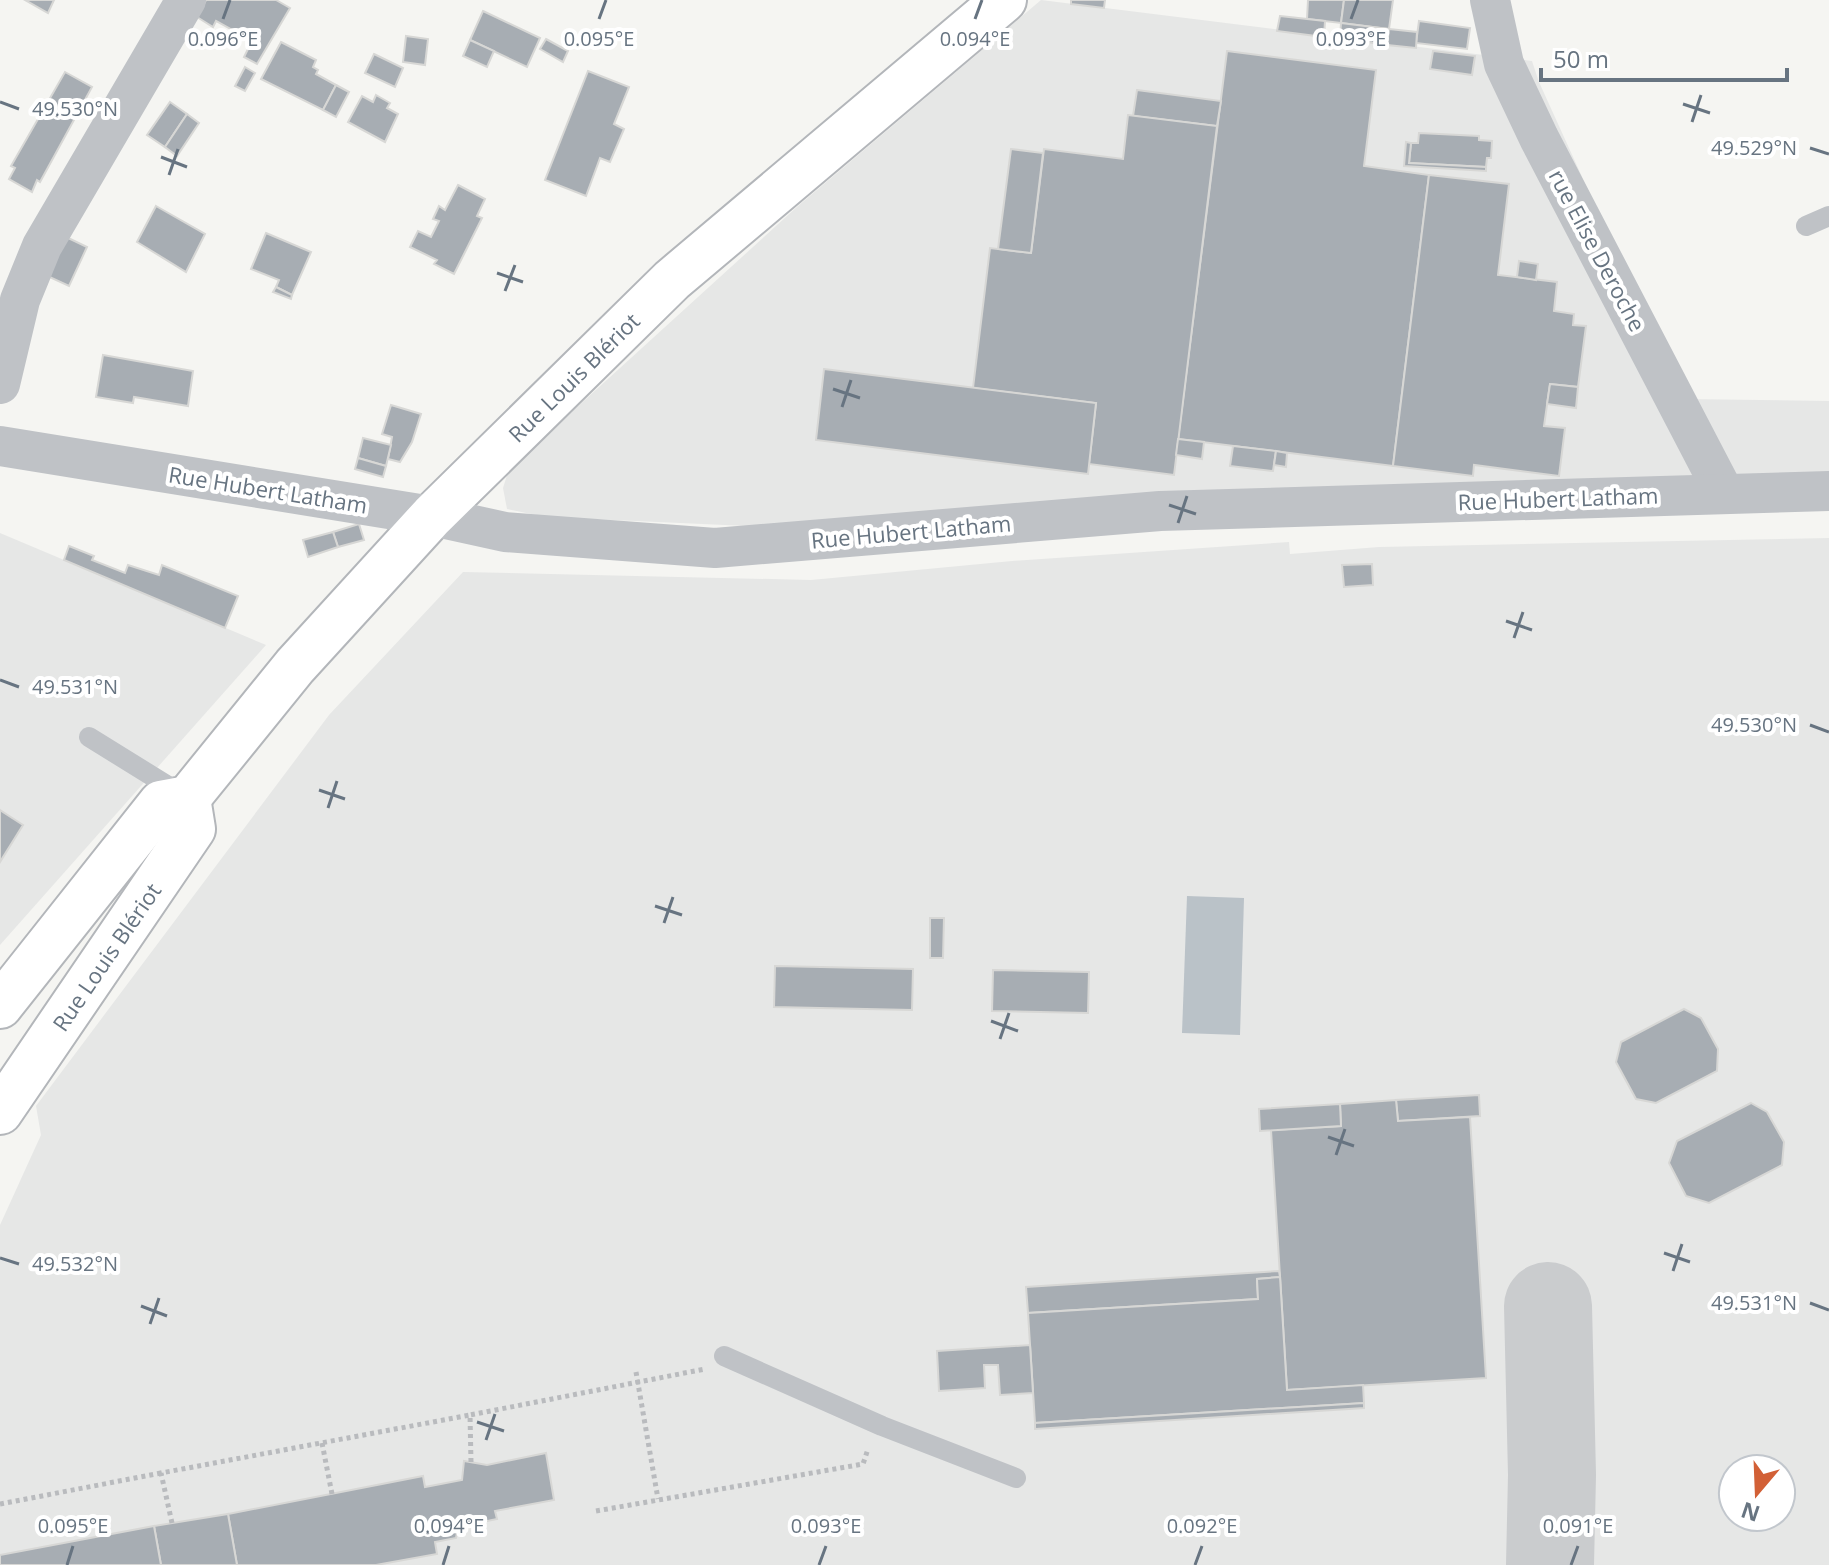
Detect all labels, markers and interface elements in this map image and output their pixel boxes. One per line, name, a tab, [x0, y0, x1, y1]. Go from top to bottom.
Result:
text: 0.096°E	[188, 25, 258, 52]
text: 0.095°E	[564, 25, 634, 52]
text: 0.094°E	[940, 25, 1010, 52]
text: 0.093°E	[1316, 25, 1386, 52]
scale bar	[1541, 32, 1787, 82]
text: 50 m	[1553, 42, 1609, 75]
text: 49.530°N	[32, 95, 118, 122]
text: 49.529°N	[1711, 134, 1797, 161]
street label: rue Elise Deroche	[1543, 164, 1653, 336]
street label: Rue Louis Blériot	[501, 305, 646, 448]
street label: Rue Hubert Latham	[166, 458, 370, 520]
street label: Rue Hubert Latham	[1457, 480, 1659, 516]
street label: Rue Hubert Latham	[810, 507, 1012, 555]
text: 49.531°N	[32, 673, 118, 700]
text: 49.530°N	[1711, 711, 1797, 738]
street label: Rue Louis Blériot	[45, 877, 167, 1037]
text: 49.532°N	[32, 1250, 118, 1277]
text: 49.531°N	[1711, 1289, 1797, 1316]
north arrow	[1717, 1453, 1797, 1533]
text: N	[1737, 1496, 1764, 1530]
text: 0.095°E	[38, 1512, 108, 1539]
text: 0.094°E	[414, 1512, 484, 1539]
text: 0.093°E	[791, 1512, 861, 1539]
text: 0.092°E	[1167, 1512, 1237, 1539]
text: 0.091°E	[1543, 1512, 1613, 1539]

